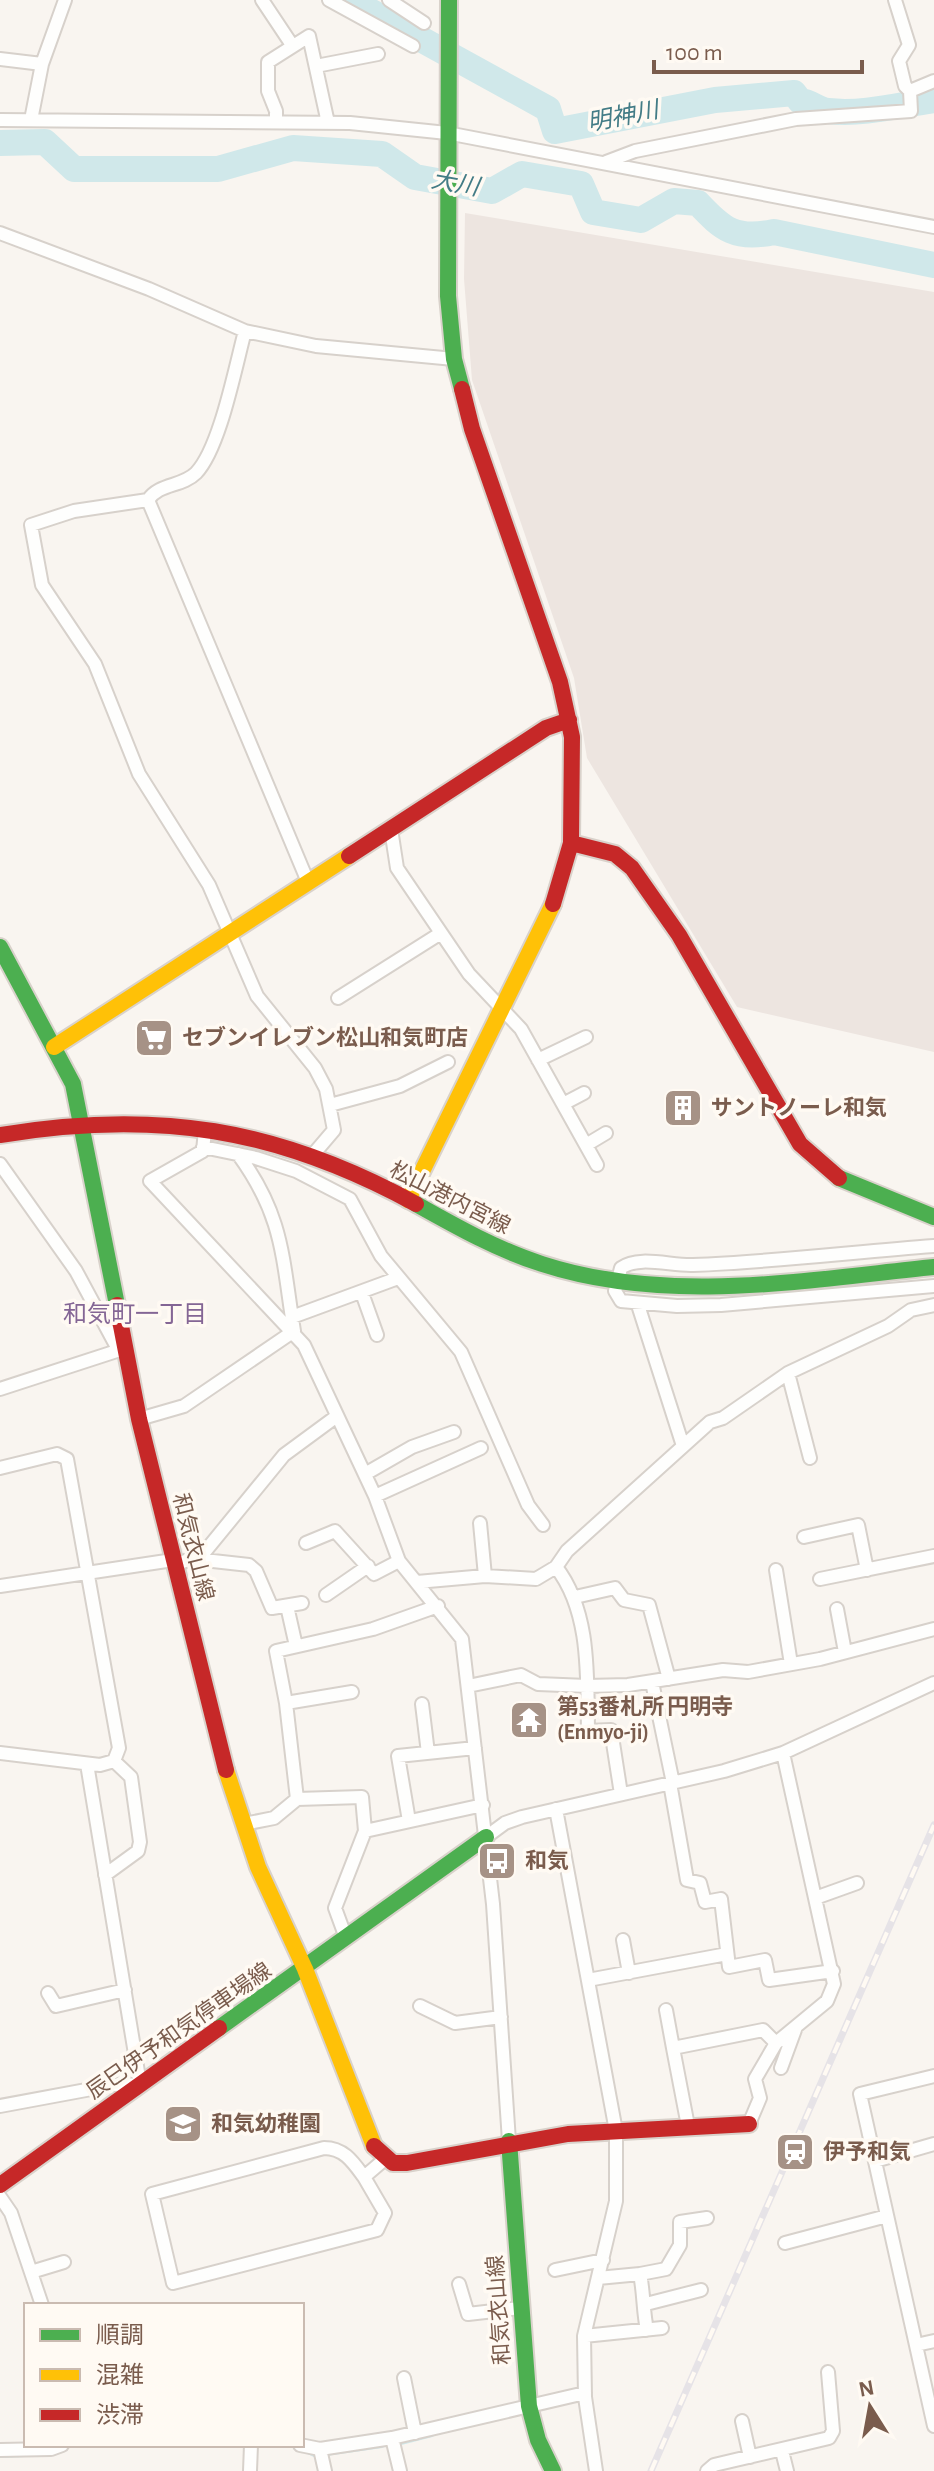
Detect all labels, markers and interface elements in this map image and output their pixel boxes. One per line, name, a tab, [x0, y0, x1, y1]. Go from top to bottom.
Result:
scale bar	[654, 24, 862, 74]
text: 100 m	[666, 41, 723, 65]
water label: 明神川	[585, 96, 664, 136]
water label: 大川	[429, 166, 484, 201]
supermarket icon: セブンイレブン松山和気町店	[133, 1017, 175, 1059]
place label: セブンイレブン松山和気町店	[182, 1025, 468, 1049]
building icon: サントノーレ和気	[662, 1087, 704, 1129]
place label: サントノーレ和気	[711, 1096, 887, 1119]
street label: 松山港内宮線	[386, 1157, 514, 1238]
district label: 和気町一丁目	[63, 1301, 207, 1327]
street label: 和気衣山線	[169, 1491, 218, 1603]
place label: 第53番札所 円明寺 (Enmyo-ji)	[557, 1695, 733, 1744]
temple icon: 第53番札所 円明寺 (Enmyo-ji)	[508, 1699, 550, 1741]
bus stop icon: 和気	[476, 1840, 518, 1882]
place label: 和気	[525, 1849, 569, 1872]
street label: 辰巳伊予和気停車場線	[82, 1958, 275, 2103]
school or university icon: 和気幼稚園	[162, 2103, 204, 2145]
place label: 和気幼稚園	[211, 2112, 321, 2135]
station icon: 伊予和気	[774, 2131, 816, 2173]
place label: 伊予和気	[823, 2140, 911, 2163]
street label: 和気衣山線	[483, 2254, 514, 2366]
legend	[24, 2303, 304, 2447]
text: 順調	[96, 2323, 144, 2348]
text: 混雑	[96, 2362, 144, 2388]
north arrow	[830, 2367, 910, 2447]
text: N	[857, 2376, 876, 2401]
text: 渋滞	[96, 2402, 144, 2428]

